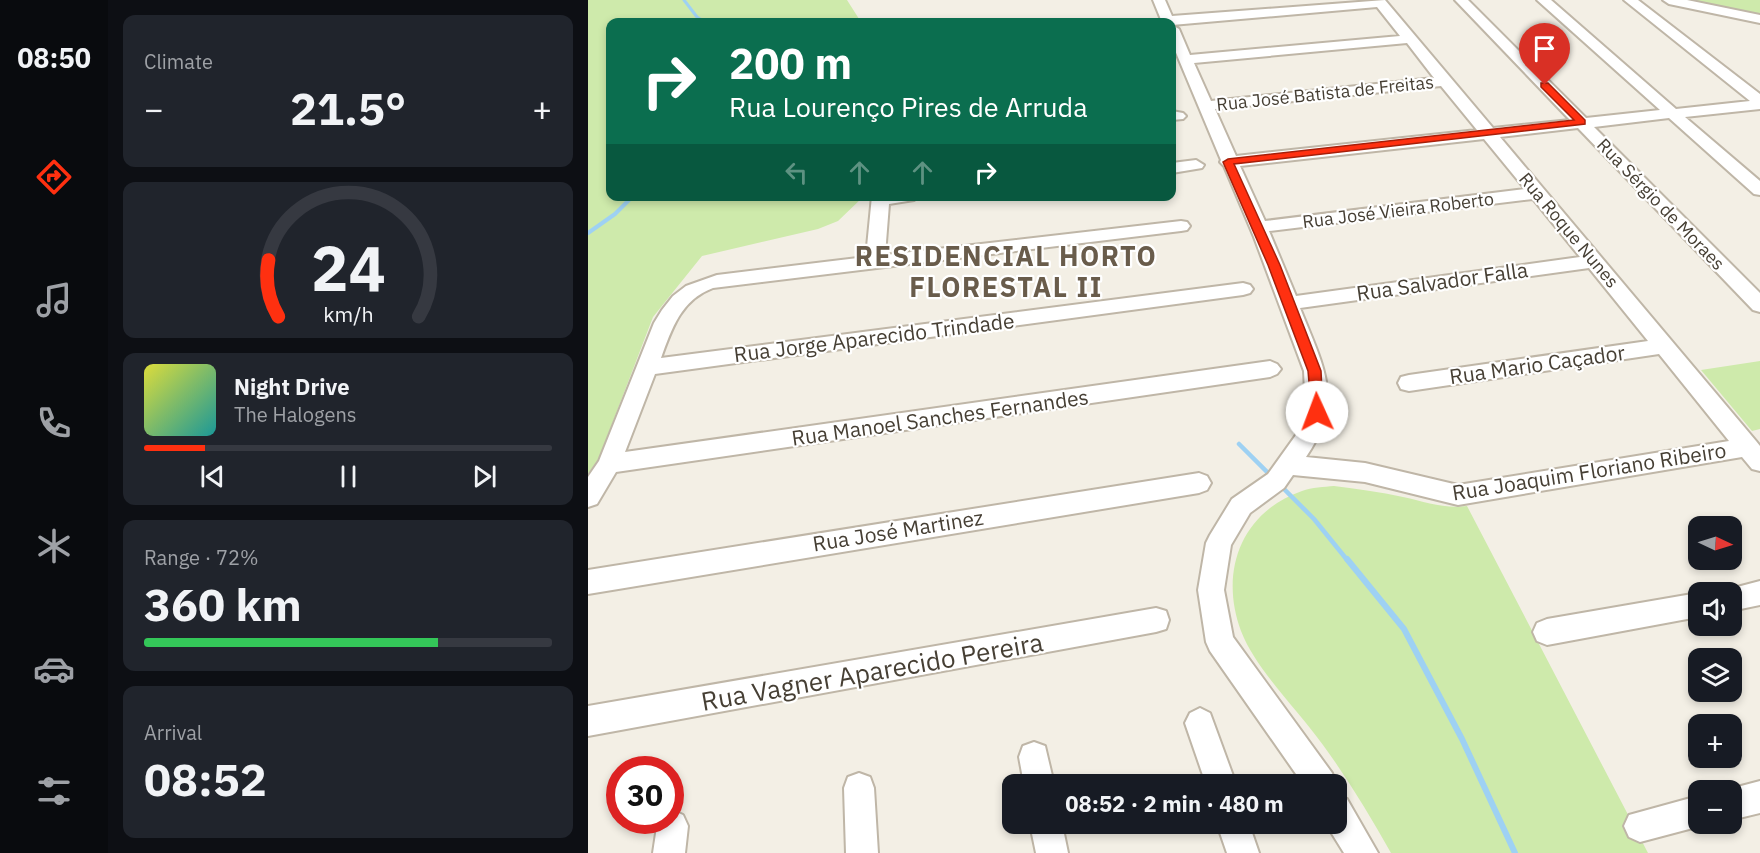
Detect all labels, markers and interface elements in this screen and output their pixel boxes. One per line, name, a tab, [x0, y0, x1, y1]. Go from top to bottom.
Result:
pin	[1519, 23, 1570, 85]
icon: arrive	[1528, 32, 1561, 65]
text: 200 m	[729, 36, 852, 91]
text: 08:50	[17, 40, 91, 75]
icon: right	[630, 42, 708, 120]
text: Climate	[144, 48, 213, 75]
street label: Rua José Batista de Freitas	[1215, 70, 1435, 116]
text: 21.5°	[290, 79, 406, 137]
text: −	[144, 87, 164, 130]
text: +	[532, 87, 552, 130]
text: Rua Lourenço Pires de Arruda	[729, 89, 1088, 124]
street label: Rua Sérgio de Moraes	[1592, 133, 1730, 275]
icon: directions	[33, 156, 75, 198]
icon: left	[780, 156, 813, 189]
icon: ahead	[843, 156, 876, 189]
icon: ahead	[906, 156, 939, 189]
icon: right	[969, 156, 1002, 189]
street label: Rua Roque Nunes	[1514, 168, 1624, 292]
street label: Rua José Vieira Roberto	[1301, 187, 1495, 233]
text: 24	[311, 227, 385, 308]
district label: RESIDENCIAL HORTO FLORESTAL II	[855, 238, 1157, 304]
street label: Rua Salvador Falla	[1354, 255, 1530, 307]
icon: music	[33, 279, 75, 321]
text: km/h	[323, 300, 373, 328]
street label: Rua Jorge Aparecido Trindade	[732, 306, 1016, 368]
street label: Rua Mario Caçador	[1447, 338, 1627, 390]
text: Night Drive	[234, 372, 350, 401]
position arrow	[1285, 380, 1349, 444]
street label: Rua Manoel Sanches Fernandes	[790, 382, 1090, 452]
text: The Halogens	[234, 401, 356, 428]
icon: phone	[33, 402, 75, 444]
street label: Rua Joaquim Floriano Ribeiro	[1450, 436, 1728, 506]
icon: previous	[196, 460, 229, 493]
icon: pause	[332, 460, 365, 493]
icon: next	[468, 460, 501, 493]
street label: Rua José Martinez	[811, 503, 986, 557]
north arrow	[1688, 516, 1742, 570]
map controls	[1688, 516, 1742, 834]
icon: climate	[33, 525, 75, 567]
text: Range · 72%	[144, 544, 259, 571]
text: 360 km	[144, 575, 302, 633]
button: sound	[1688, 582, 1742, 636]
street label: Rua Vagner Aparecido Pereira	[698, 624, 1046, 718]
icon: car	[33, 648, 75, 690]
button: layers	[1688, 648, 1742, 702]
button: +	[1688, 714, 1742, 768]
text: Arrival	[144, 719, 202, 746]
text: 08:52	[144, 750, 267, 808]
speed limit sign: 30	[606, 756, 684, 834]
icon: filters	[33, 770, 75, 812]
button: −	[1688, 780, 1742, 834]
text: 08:52 · 2 min · 480 m	[1065, 789, 1284, 818]

